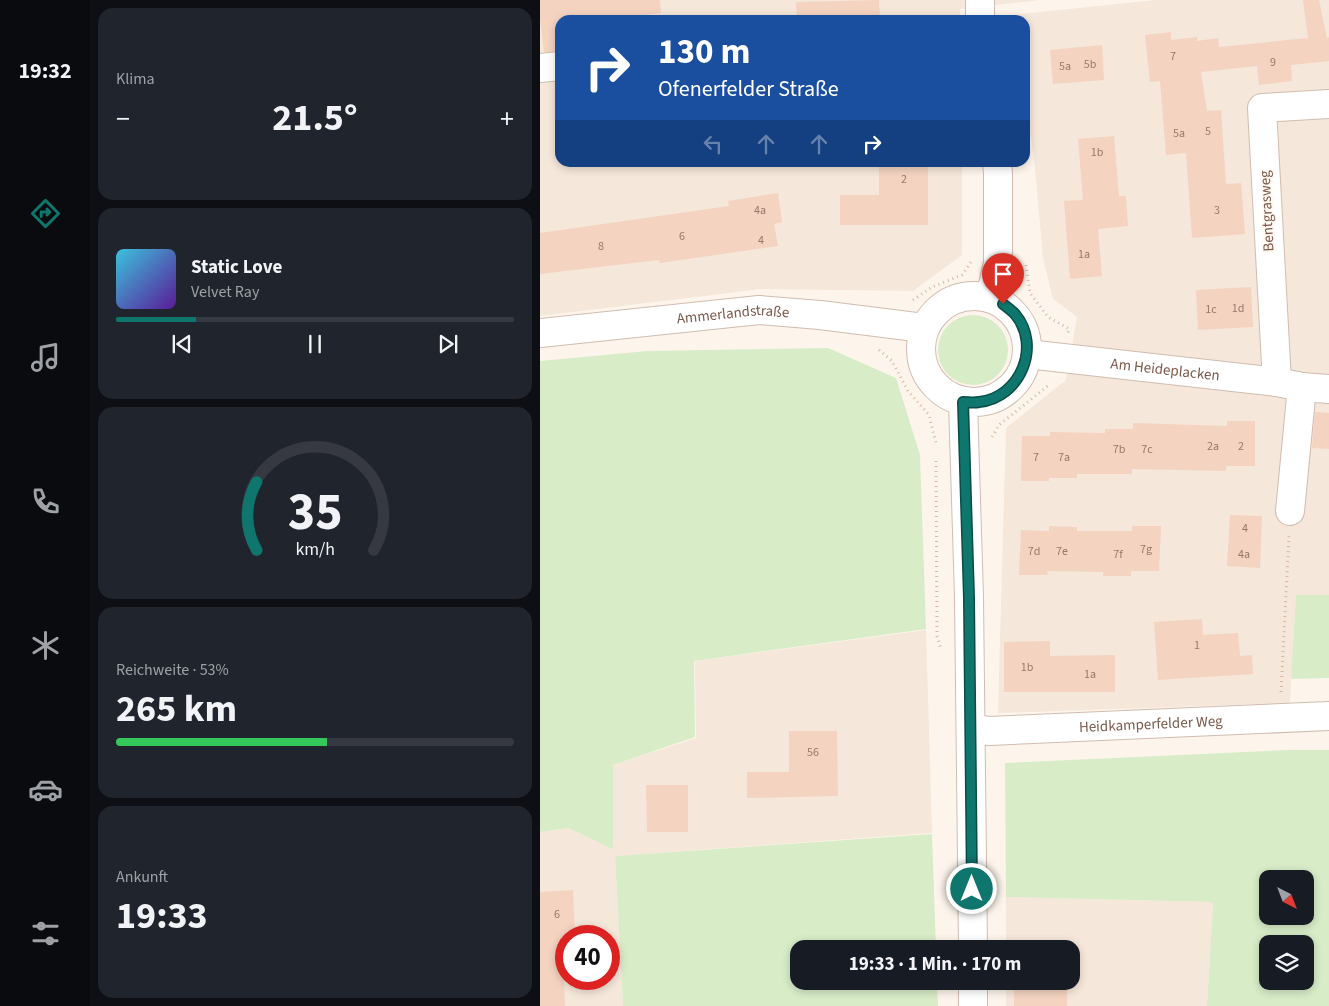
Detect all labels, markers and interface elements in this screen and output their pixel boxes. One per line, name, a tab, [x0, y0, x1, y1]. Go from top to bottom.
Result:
text: 130 m	[658, 27, 750, 77]
icon: right	[575, 35, 640, 100]
house number: 7	[1170, 48, 1176, 65]
house number: 9	[1270, 54, 1276, 71]
text: 19:32	[18, 55, 72, 87]
house number: 5b	[1084, 56, 1097, 73]
house number: 5a	[1059, 58, 1071, 75]
text: Klima	[116, 68, 155, 90]
text: Ofenerfelder Straße	[658, 73, 839, 105]
text: 21.5°	[272, 91, 358, 145]
text: −	[116, 99, 130, 139]
text: +	[500, 99, 514, 139]
house number: 5	[1205, 123, 1211, 140]
house number: 5a	[1173, 125, 1185, 142]
icon: left	[699, 130, 727, 158]
icon: ahead	[752, 130, 780, 158]
icon: ahead	[805, 130, 833, 158]
icon: right	[858, 130, 886, 158]
house number: 1b	[1091, 144, 1104, 161]
street label: Bentgrasweg	[1254, 169, 1280, 252]
house number: 2	[901, 171, 907, 188]
icon: directions	[28, 196, 63, 231]
house number: 4a	[754, 202, 766, 219]
house number: 3	[1214, 202, 1220, 219]
house number: 6	[679, 228, 685, 245]
house number: 4	[758, 232, 764, 249]
house number: 8	[598, 238, 604, 255]
house number: 1a	[1078, 246, 1090, 263]
pin	[982, 253, 1024, 304]
text: Static Love	[191, 254, 282, 281]
icon: arrive	[989, 260, 1017, 288]
text: Velvet Ray	[191, 281, 259, 303]
street label: Ammerlandstraße	[676, 299, 790, 329]
house number: 1d	[1232, 300, 1244, 317]
house number: 1c	[1205, 301, 1217, 318]
icon: previous	[168, 330, 196, 358]
icon: pause	[301, 330, 329, 358]
icon: next	[434, 330, 462, 358]
icon: music	[28, 340, 63, 375]
street label: Am Heideplacken	[1109, 353, 1221, 386]
house number: 2a	[1207, 438, 1219, 455]
house number: 2	[1238, 438, 1244, 455]
house number: 7b	[1113, 441, 1126, 458]
house number: 7c	[1141, 441, 1153, 458]
house number: 7	[1033, 449, 1039, 466]
house number: 7a	[1058, 449, 1070, 466]
text: 35	[288, 476, 342, 550]
icon: phone	[28, 484, 63, 519]
house number: 4	[1242, 520, 1248, 537]
text: km/h	[295, 537, 335, 562]
house number: 7g	[1140, 541, 1152, 558]
house number: 7d	[1028, 543, 1040, 560]
house number: 7e	[1056, 543, 1068, 560]
house number: 7f	[1113, 546, 1123, 563]
house number: 4a	[1238, 546, 1250, 563]
icon: climate	[28, 628, 63, 663]
house number: 1	[1194, 637, 1200, 654]
text: Reichweite · 53%	[116, 659, 229, 681]
house number: 1b	[1021, 659, 1034, 676]
house number: 1a	[1084, 666, 1096, 683]
text: 265 km	[116, 682, 237, 736]
street label: Heidkamperfelder Weg	[1078, 710, 1223, 738]
house number: 56	[807, 744, 819, 761]
icon: car	[28, 772, 63, 807]
position arrow	[945, 862, 997, 914]
text: Ankunft	[116, 866, 168, 888]
north arrow	[1259, 870, 1314, 925]
map controls	[1259, 870, 1314, 990]
text: 19:33	[116, 889, 208, 943]
house number: 6	[554, 906, 560, 923]
icon: filters	[28, 916, 63, 951]
speed limit sign: 40	[555, 925, 620, 990]
button: layers	[1259, 935, 1314, 990]
text: 19:33 · 1 Min. · 170 m	[849, 951, 1021, 978]

